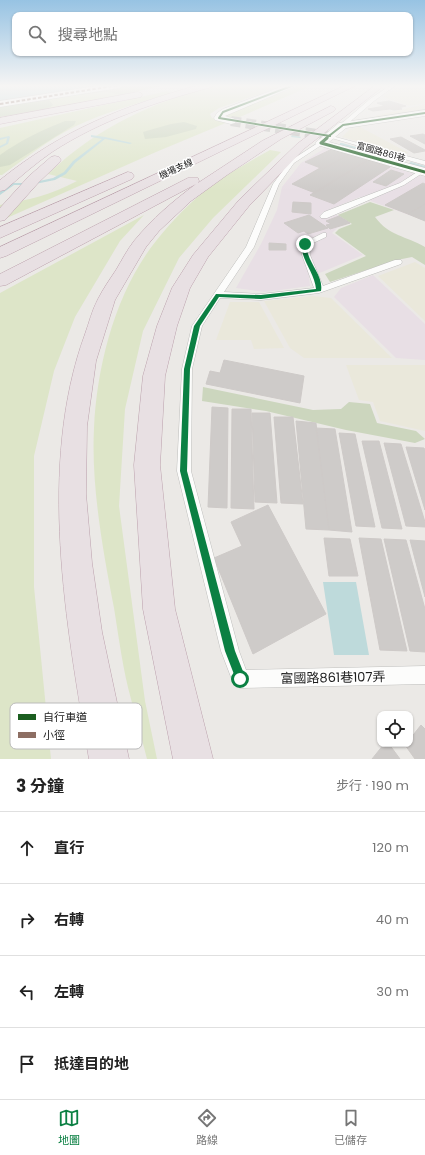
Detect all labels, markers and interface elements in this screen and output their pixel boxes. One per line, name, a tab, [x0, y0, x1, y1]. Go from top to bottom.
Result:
search box	[12, 12, 413, 56]
icon: search	[26, 23, 48, 45]
text: 搜尋地點	[58, 24, 118, 45]
street label: 富國路861巷	[355, 139, 407, 165]
street label: 機場支線	[157, 156, 195, 182]
route end	[296, 235, 314, 253]
street label: 富國路861巷107弄	[280, 667, 386, 688]
route start	[231, 670, 249, 688]
legend	[10, 703, 142, 749]
text: 自行車道	[43, 709, 87, 725]
map controls	[377, 711, 413, 747]
button: locate	[377, 711, 413, 747]
text: 小徑	[43, 727, 65, 743]
text: 3 分鐘	[16, 774, 64, 798]
text: 步行 · 190 m	[336, 776, 409, 795]
icon: ahead	[16, 837, 38, 859]
text: 直行	[54, 837, 84, 858]
text: 120 m	[372, 838, 409, 857]
icon: right	[16, 909, 38, 931]
text: 右轉	[54, 909, 84, 930]
text: 40 m	[376, 910, 409, 929]
icon: left	[16, 981, 38, 1003]
text: 左轉	[54, 981, 84, 1002]
text: 30 m	[376, 982, 409, 1001]
icon: arrive	[16, 1053, 38, 1075]
text: 抵達目的地	[54, 1053, 129, 1074]
tab: 地圖	[58, 1107, 80, 1149]
tab: 路線	[196, 1107, 218, 1149]
tab: 已儲存	[334, 1107, 367, 1149]

